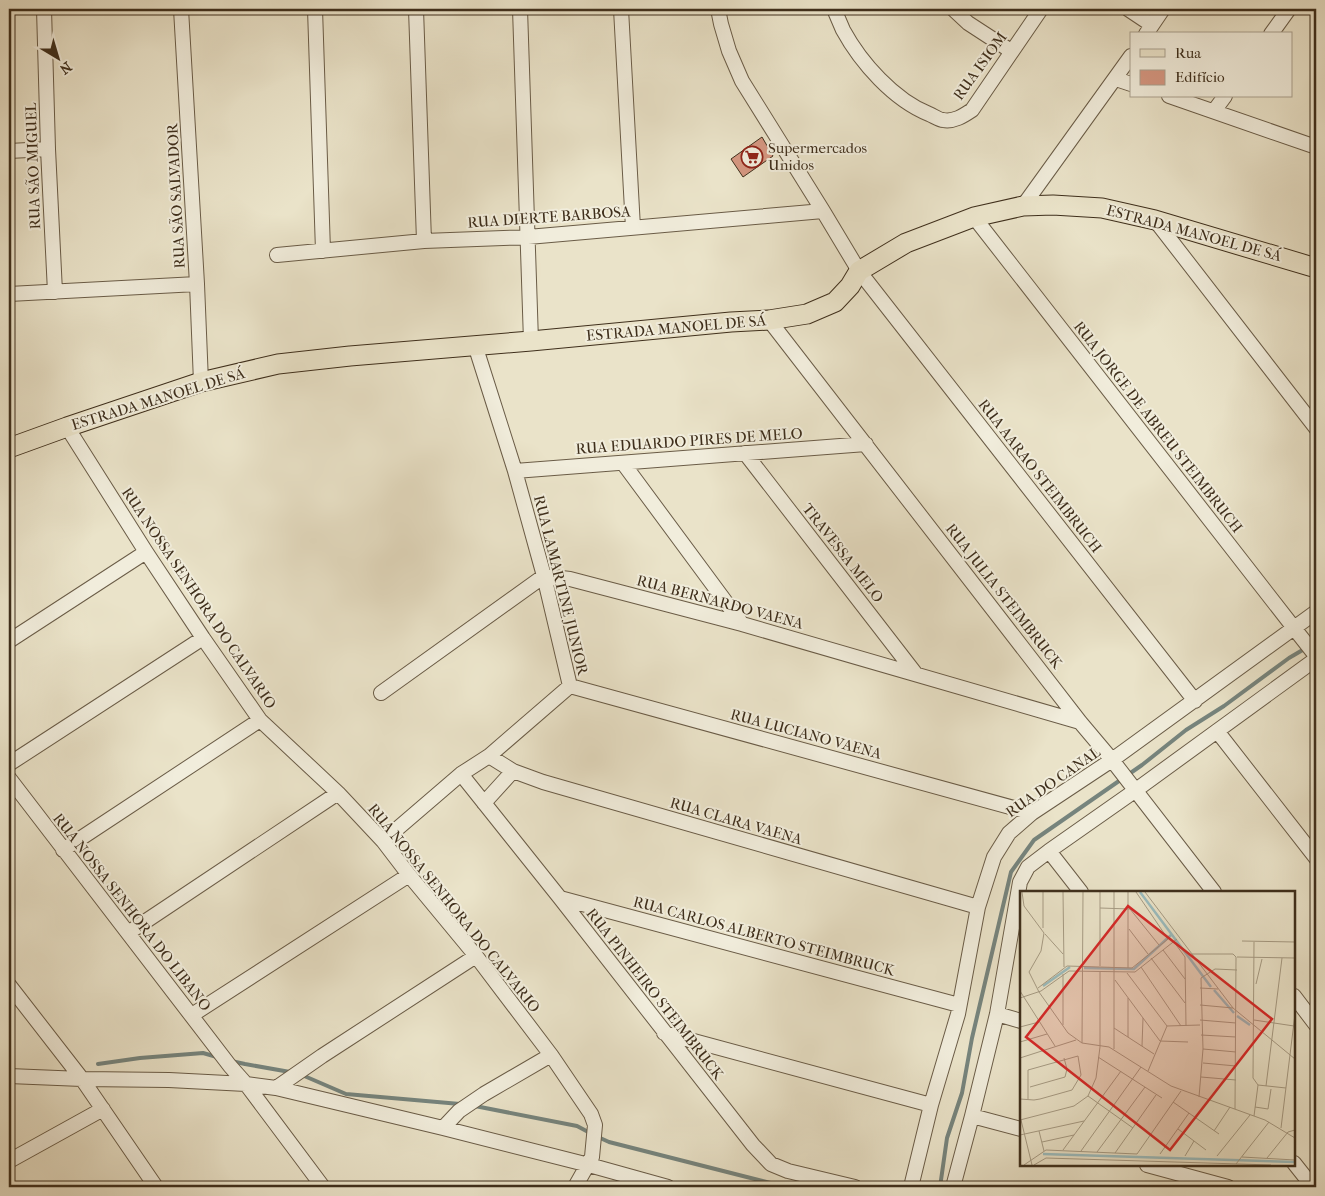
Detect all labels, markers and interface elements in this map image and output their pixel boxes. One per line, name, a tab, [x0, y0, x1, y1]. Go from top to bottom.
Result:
street label: RUA ISIOM	[949, 28, 1011, 103]
north arrow	[32, 32, 82, 82]
legend	[1130, 32, 1292, 98]
text: Rua	[1175, 44, 1202, 62]
text: N	[56, 58, 75, 78]
text: Edifício	[1175, 68, 1225, 86]
street label: RUA SÃO MIGUEL	[22, 102, 44, 230]
street label: RUA SÃO SALVADOR	[163, 122, 189, 269]
place label: Supermercados Unidos	[768, 139, 868, 174]
supermarket icon: Supermercados Unidos	[740, 145, 764, 169]
street label: ESTRADA MANOEL DE SÁ	[1105, 201, 1284, 265]
street label: RUA DIERTE BARBOSA	[467, 202, 631, 232]
street label: ESTRADA MANOEL DE SÁ	[585, 311, 767, 345]
street label: RUA JORGE DE ABREU STEIMBRUCH	[1070, 318, 1246, 537]
street label: ESTRADA MANOEL DE SÁ	[69, 364, 247, 434]
street label: RUA AARAO STEIMBRUCH	[974, 396, 1106, 556]
street label: RUA EDUARDO PIRES DE MELO	[575, 424, 803, 458]
street label: RUA NOSSA SENHORA DO CALVARIO	[118, 484, 280, 712]
street label: RUA LAMARTINE JUNIOR	[530, 493, 592, 678]
street label: TRAVESSA MELO	[799, 500, 887, 606]
street label: RUA JULIA STEIMBRUCK	[942, 520, 1067, 673]
street label: RUA BERNARDO VAENA	[635, 571, 805, 633]
street label: RUA LUCIANO VAENA	[728, 705, 884, 763]
street label: RUA DO CANAL	[1002, 743, 1104, 821]
street label: RUA CLARA VAENA	[668, 794, 804, 849]
street label: RUA NOSSA SENHORA DO CALVARIO	[364, 800, 544, 1016]
street label: RUA NOSSA SENHORA DO LIBANO	[49, 810, 215, 1015]
inset map	[1020, 891, 1295, 1166]
street label: RUA CARLOS ALBERTO STEIMBRUCK	[631, 892, 898, 980]
street label: RUA PINHEIRO STEIMBRUCK	[582, 905, 728, 1084]

